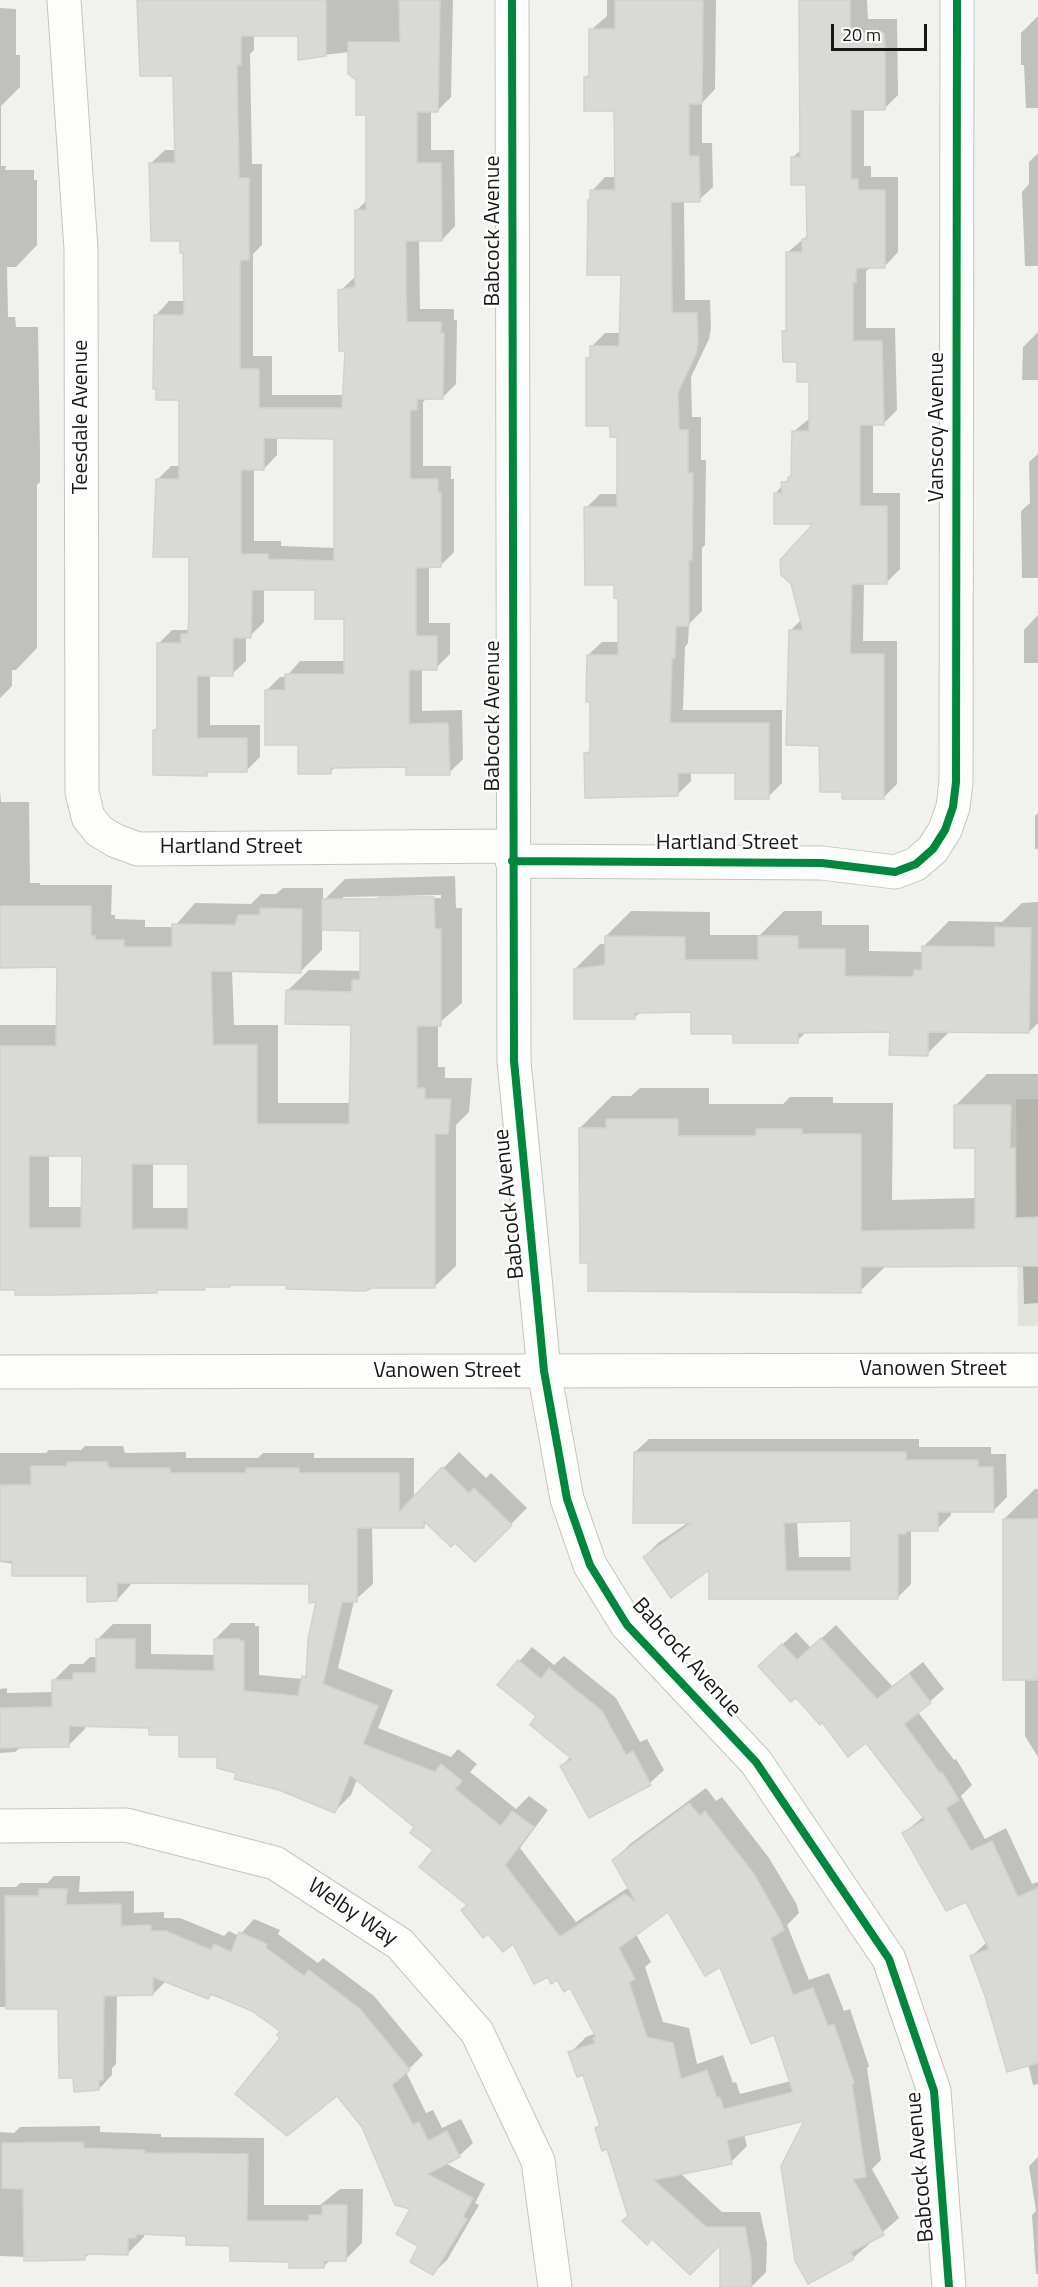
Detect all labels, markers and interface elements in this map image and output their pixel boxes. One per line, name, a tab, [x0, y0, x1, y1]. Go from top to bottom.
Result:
scale bar	[834, 12, 930, 50]
text: 20 m	[842, 21, 881, 48]
street label: Babcock Avenue	[481, 155, 507, 307]
street label: Teesdale Avenue	[69, 340, 95, 494]
street label: Vanscoy Avenue	[925, 352, 951, 502]
street label: Babcock Avenue	[481, 640, 507, 792]
street label: Hartland Street	[656, 831, 798, 857]
street label: Hartland Street	[160, 835, 302, 861]
street label: Babcock Avenue	[489, 1128, 531, 1280]
street label: Vanowen Street	[859, 1357, 1007, 1383]
street label: Vanowen Street	[373, 1359, 521, 1385]
street label: Babcock Avenue	[626, 1593, 746, 1723]
street label: Welby Way	[302, 1873, 402, 1953]
street label: Babcock Avenue	[901, 2091, 941, 2243]

